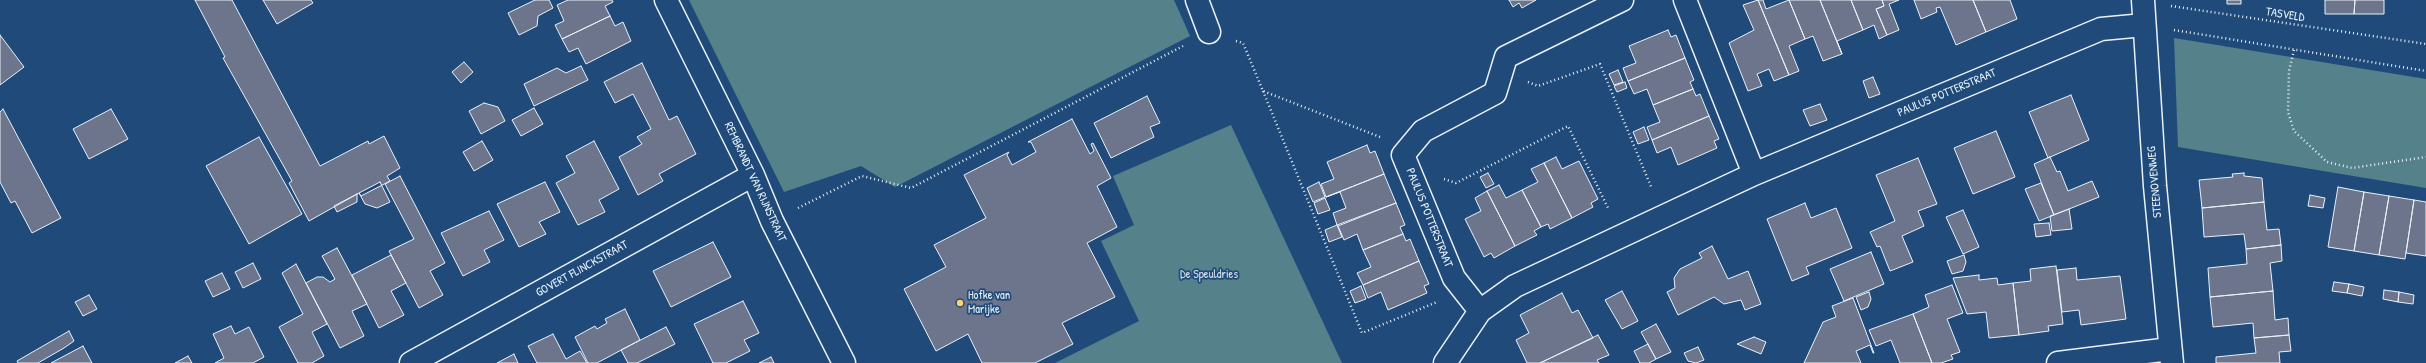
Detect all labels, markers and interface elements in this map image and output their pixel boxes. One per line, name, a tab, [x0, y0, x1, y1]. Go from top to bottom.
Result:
street label: TASVELD	[2265, 5, 2305, 25]
street label: PAULUS POTTERSTRAAT	[1895, 66, 1999, 120]
street label: REMBRANDT VAN RIJNSTRAAT	[721, 120, 789, 244]
street label: STEENOVENWEG	[2145, 146, 2165, 218]
street label: PAULUS POTTERSTRAAT	[1402, 166, 1456, 270]
street label: GOVERT FLINCKSTRAAT	[533, 238, 631, 300]
park label: De Speuldries	[1180, 268, 1238, 282]
place label: Hofke van Marijke	[968, 289, 1010, 317]
marker: Hofke van Marijke	[955, 298, 965, 308]

